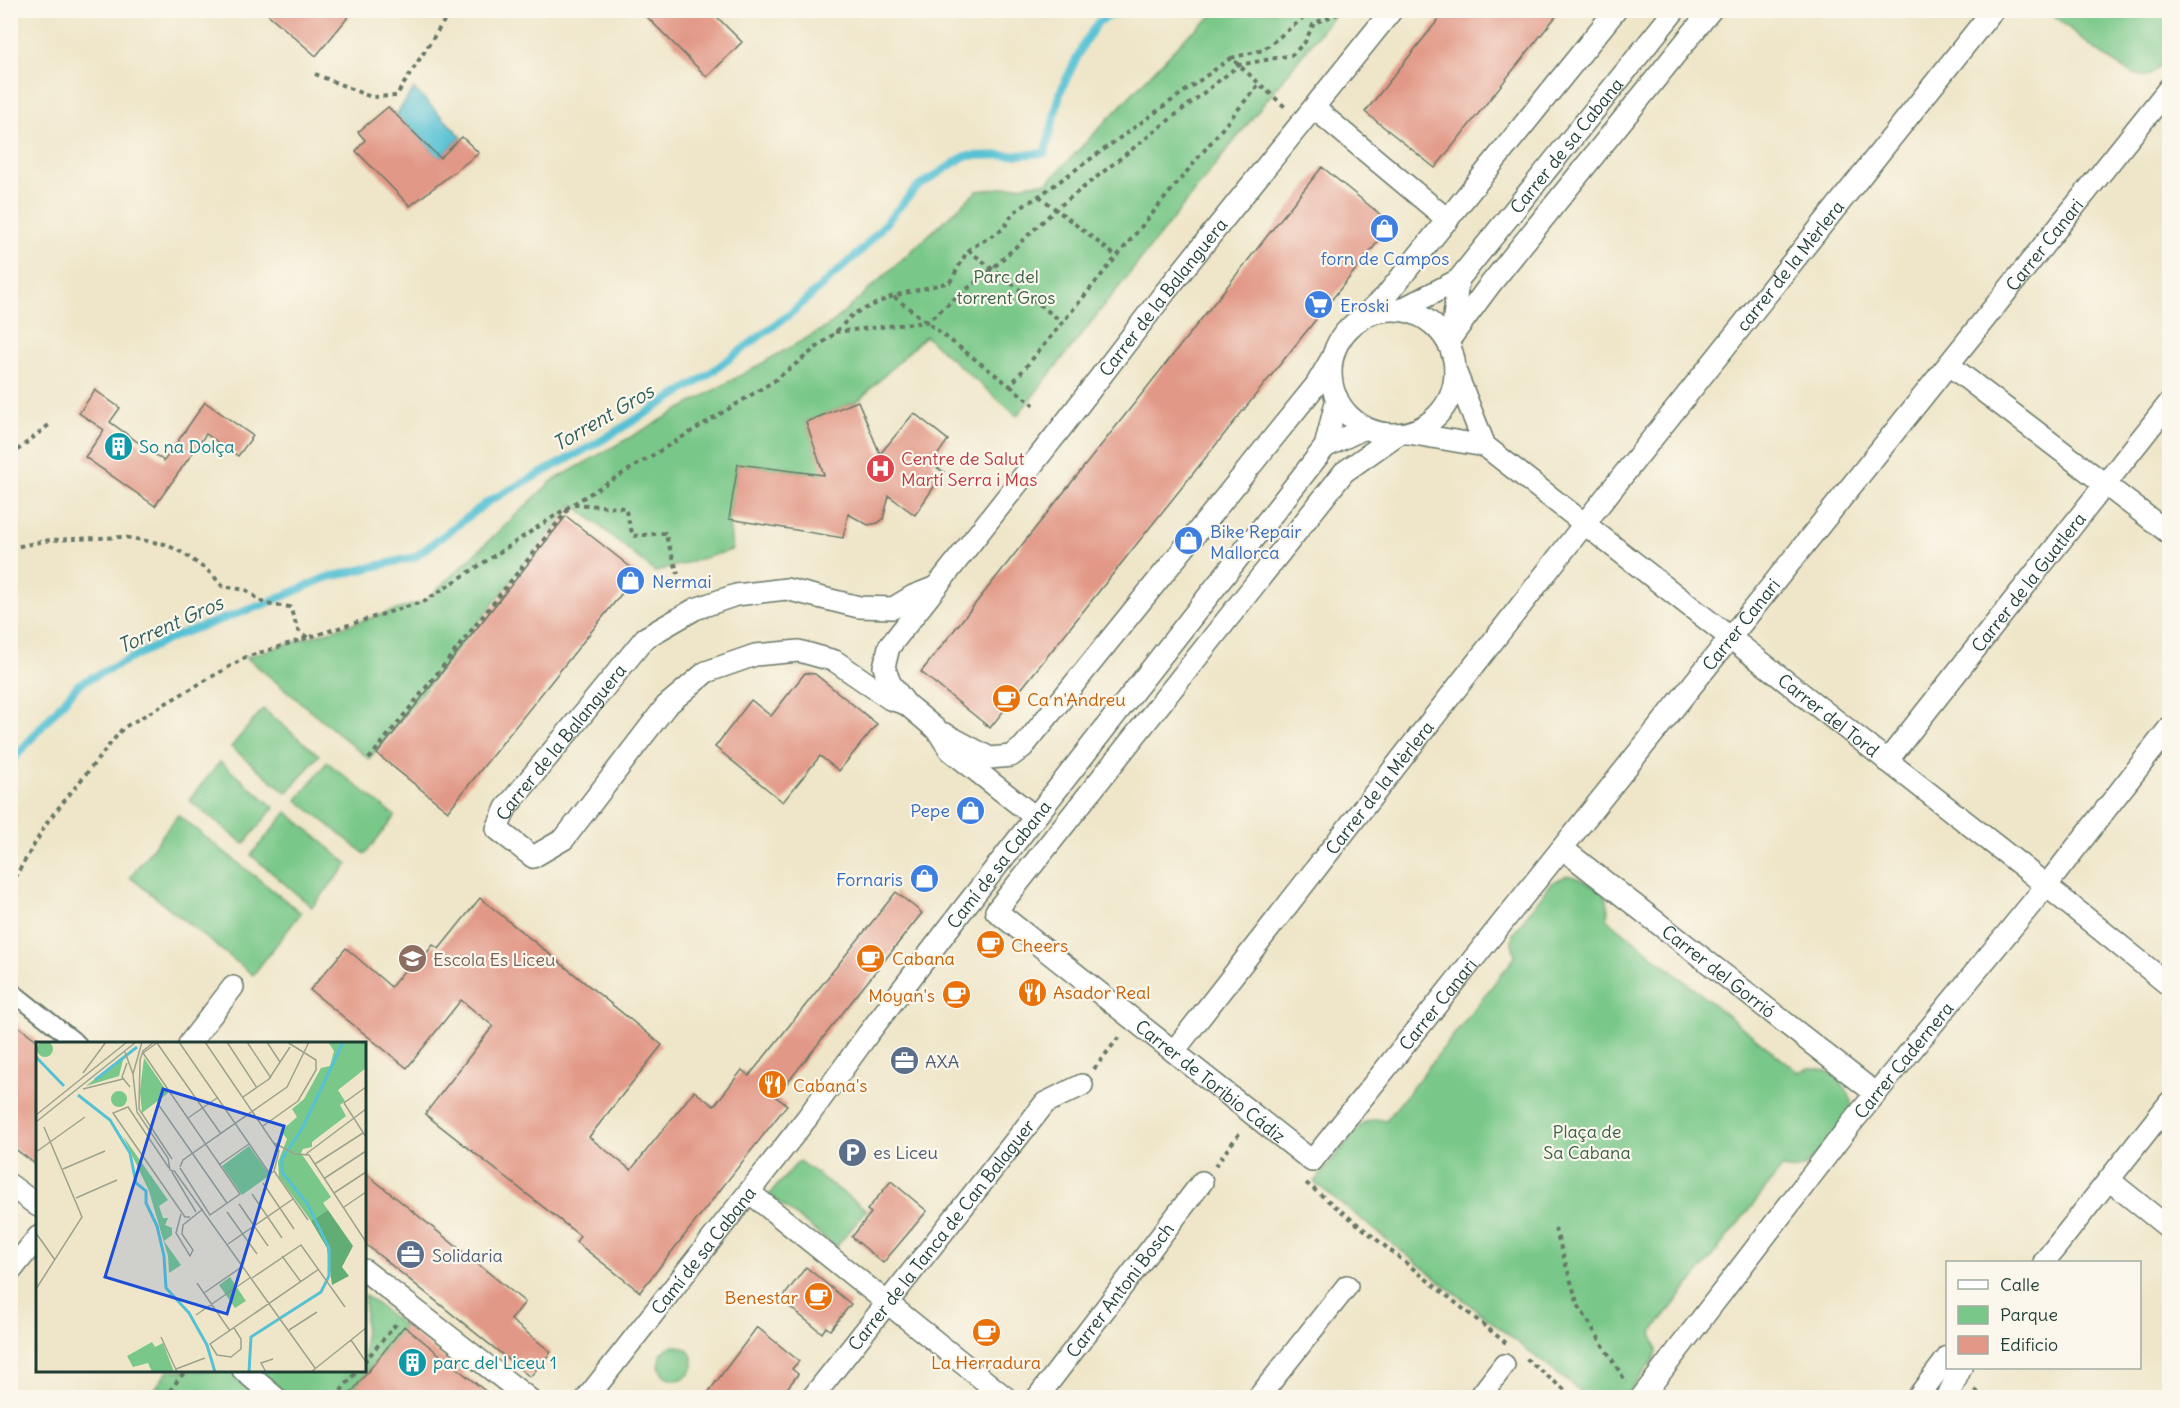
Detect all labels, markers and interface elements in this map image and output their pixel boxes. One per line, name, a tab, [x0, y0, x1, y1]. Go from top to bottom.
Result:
street label: Carrer de sa Cabana	[1505, 73, 1628, 218]
street label: Carrer Canari	[2000, 194, 2088, 295]
street label: carrer de la Mèrlera	[1731, 196, 1849, 336]
street label: Carrer de la Balanguera	[1094, 213, 1232, 381]
shop icon: forn de Campos	[1369, 213, 1401, 245]
place label: forn de Campos	[1321, 247, 1449, 270]
park label: Parc del torrent Gros	[956, 265, 1056, 309]
supermarket icon: Eroski	[1303, 289, 1335, 321]
place label: Eroski	[1340, 294, 1389, 317]
water label: Torrent Gros	[548, 377, 660, 456]
building icon: So na Dolça	[102, 430, 134, 462]
place label: So na Dolça	[139, 435, 235, 458]
place label: Centre de Salut Martí Serra i Mas	[901, 447, 1038, 491]
hospital icon: Centre de Salut Martí Serra i Mas	[864, 452, 896, 484]
street label: Carrer de la Guatlera	[1966, 507, 2090, 656]
place label: Bike Repair Mallorca	[1210, 520, 1302, 564]
shop icon: Bike Repair Mallorca	[1173, 525, 1205, 557]
shop icon: Nermai	[615, 565, 647, 597]
place label: Nermai	[652, 570, 711, 593]
street label: Carrer Canari	[1697, 574, 1785, 675]
water label: Torrent Gros	[114, 589, 228, 658]
street label: Carrer de la Balanguera	[491, 659, 631, 824]
street label: Carrer del Tord	[1773, 668, 1884, 762]
cafe icon: Ca n'Andreu	[990, 683, 1022, 715]
place label: Ca n'Andreu	[1027, 688, 1126, 711]
street label: Carrer de la Mèrlera	[1320, 716, 1438, 859]
shop icon: Pepe	[955, 794, 987, 826]
street label: Camí de sa Cabana	[941, 796, 1056, 933]
place label: Pepe	[910, 799, 950, 822]
shop icon: Fornaris	[908, 863, 940, 895]
place label: Fornaris	[836, 868, 903, 891]
street label: Carrer del Gorrió	[1658, 919, 1780, 1023]
cafe icon: Cheers	[974, 929, 1006, 961]
place label: Cheers	[1011, 934, 1068, 957]
cafe icon: Cabana	[855, 942, 887, 974]
school or university icon: Escola Es Liceu	[396, 943, 428, 975]
place label: Cabana	[892, 947, 955, 970]
place label: Escola Es Liceu	[433, 948, 555, 971]
street label: Carrer Canari	[1394, 953, 1481, 1055]
restaurant icon: Asador Real	[1016, 976, 1048, 1008]
cafe icon: Moyan's	[940, 979, 972, 1011]
place label: Asador Real	[1053, 981, 1150, 1004]
place label: Moyan's	[868, 984, 935, 1007]
street label: Carrer Cadernera	[1849, 997, 1958, 1123]
street label: Carrer de Toribio Cádiz	[1131, 1014, 1291, 1148]
inset map	[36, 1042, 366, 1372]
office icon: AXA	[888, 1045, 920, 1077]
place label: AXA	[925, 1050, 959, 1073]
restaurant icon: Cabana's	[756, 1069, 788, 1101]
place label: Cabana's	[793, 1074, 868, 1097]
street label: Carrer de la Tanca de Can Balaguer	[843, 1114, 1040, 1355]
park label: Plaça de Sa Cabana	[1543, 1120, 1631, 1164]
parking icon: es Liceu	[836, 1136, 868, 1168]
place label: es Liceu	[873, 1141, 938, 1164]
street label: Camí de sa Cabana	[646, 1182, 760, 1319]
street label: Carrer Antoni Bosch	[1061, 1218, 1178, 1362]
office icon: Solidaria	[395, 1239, 427, 1271]
place label: Solidaria	[432, 1244, 503, 1267]
legend	[1946, 1261, 2141, 1369]
text: Calle	[2000, 1273, 2040, 1296]
cafe icon: Benestar	[803, 1281, 835, 1313]
place label: Benestar	[725, 1286, 799, 1309]
text: Parque	[2000, 1303, 2058, 1326]
cafe icon: La Herradura	[970, 1317, 1002, 1349]
text: Edificio	[2000, 1333, 2058, 1356]
building icon: parc del Liceu 1	[396, 1346, 428, 1378]
place label: parc del Liceu 1	[433, 1351, 557, 1374]
place label: La Herradura	[931, 1351, 1041, 1374]

